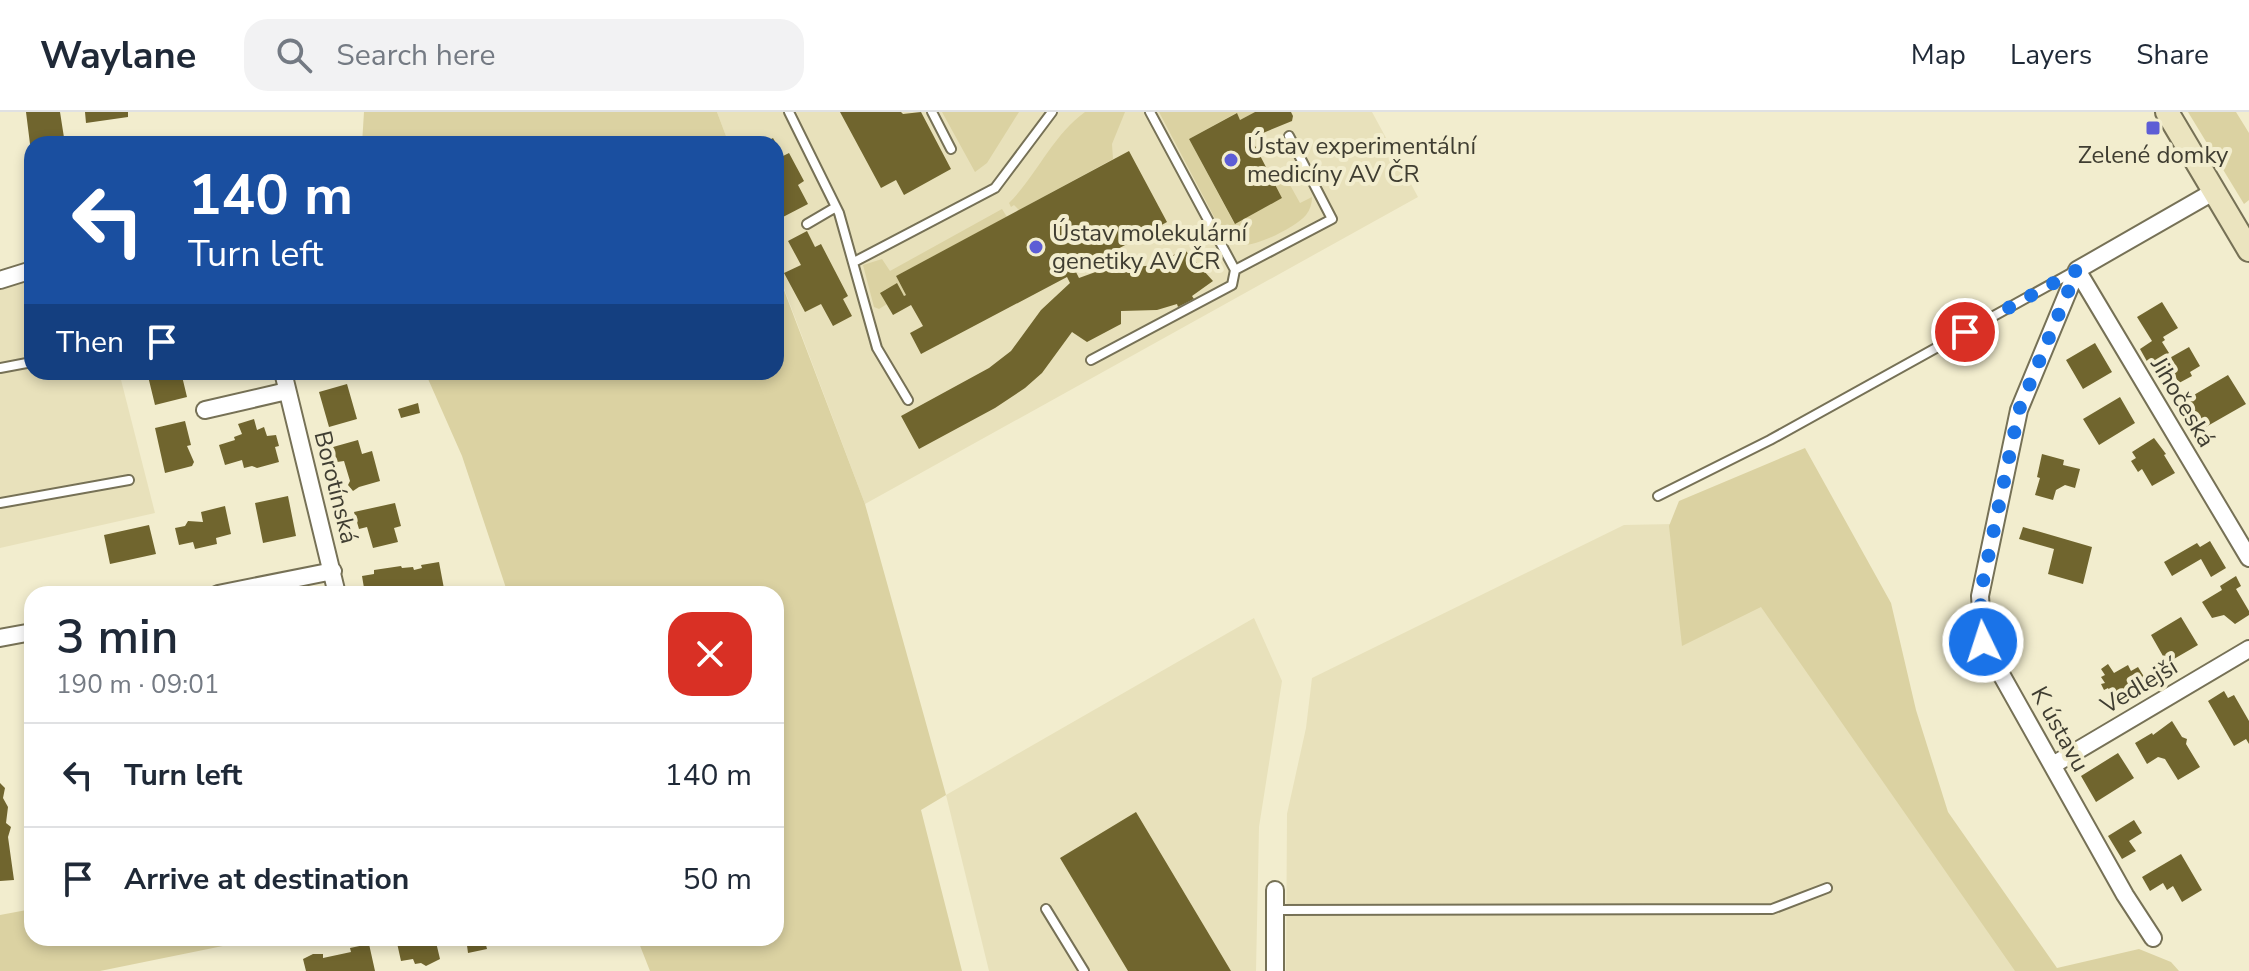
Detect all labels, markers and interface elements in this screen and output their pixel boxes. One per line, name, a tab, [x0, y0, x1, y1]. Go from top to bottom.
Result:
search box	[244, 19, 804, 91]
text: Waylane	[40, 30, 196, 81]
icon: search	[272, 33, 316, 77]
text: Search here	[336, 35, 495, 76]
text: Map	[1911, 36, 1966, 74]
text: Layers	[2010, 36, 2092, 74]
text: Share	[2136, 36, 2209, 74]
marker: Zelené domky	[2144, 119, 2162, 137]
place label: Ústav experimentální medicíny AV ČR	[1247, 130, 1477, 190]
place label: Zelené domky	[2078, 139, 2229, 171]
marker: Ústav experimentální medicíny AV ČR	[1222, 151, 1240, 169]
text: 140 m	[188, 157, 353, 234]
icon: left	[56, 168, 160, 272]
place label: Ústav molekulární genetiky AV ČR	[1052, 217, 1249, 277]
text: Turn left	[188, 230, 323, 279]
marker: Ústav molekulární genetiky AV ČR	[1027, 238, 1045, 256]
pin	[1931, 298, 1999, 366]
icon: arrive	[1943, 310, 1987, 354]
icon: arrive	[140, 320, 184, 364]
text: Then	[56, 322, 124, 363]
street label: Jihočeská	[2143, 350, 2222, 453]
street label: Borotínská	[307, 427, 365, 547]
position arrow	[1941, 600, 2025, 684]
text: 3 min	[56, 604, 178, 670]
button: close	[668, 612, 752, 696]
street label: Vedlejší	[2094, 650, 2185, 722]
text: 190 m · 09:01	[56, 667, 219, 702]
street label: K ústavu	[2023, 681, 2097, 777]
icon: left	[56, 753, 100, 797]
text: Turn left	[124, 755, 242, 796]
text: 140 m	[665, 755, 752, 796]
icon: arrive	[56, 857, 100, 901]
text: Arrive at destination	[124, 859, 409, 900]
text: 50 m	[683, 859, 752, 900]

